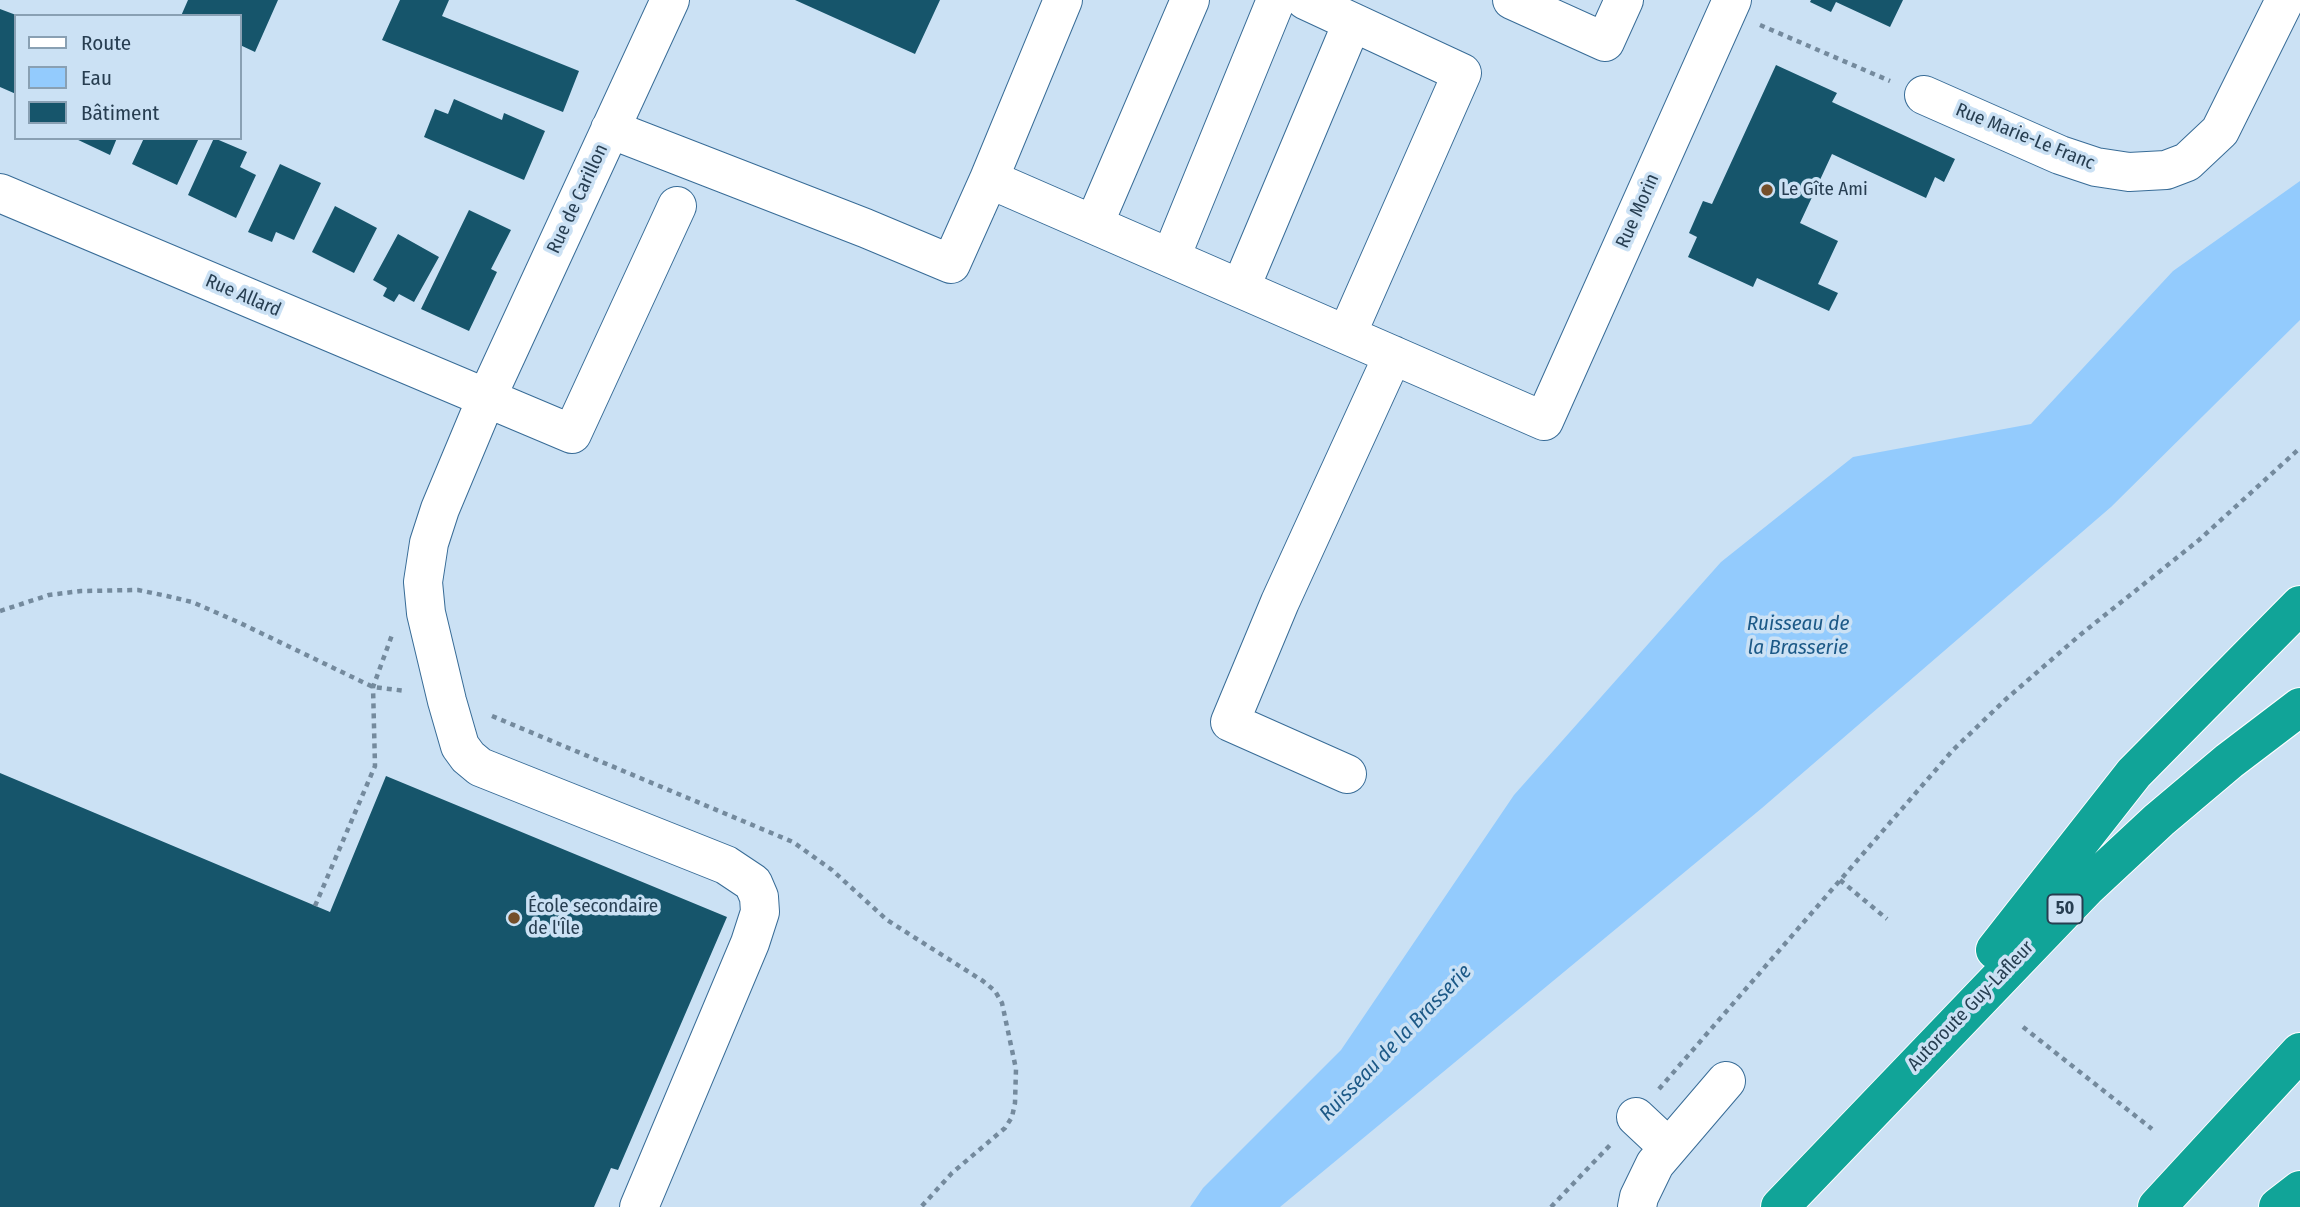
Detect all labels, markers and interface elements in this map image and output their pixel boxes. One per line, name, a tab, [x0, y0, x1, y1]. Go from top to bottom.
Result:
legend	[14, 14, 242, 140]
text: Route	[81, 30, 131, 56]
text: Eau	[81, 65, 112, 91]
street label: Rue Marie-Le Franc	[1952, 99, 2098, 175]
text: Bâtiment	[81, 100, 159, 126]
street label: Rue de Carillon	[543, 141, 613, 257]
street label: Rue Morin	[1612, 170, 1664, 252]
place label: Le Gîte Ami	[1781, 179, 1868, 201]
marker: Le Gîte Ami	[1759, 182, 1775, 198]
street label: Rue Allard	[202, 270, 284, 322]
water label: Ruisseau de la Brasserie	[1747, 611, 1849, 661]
road number: 50	[2048, 894, 2082, 924]
place label: École secondaire de l'Île	[528, 896, 658, 940]
marker: École secondaire de l'Île	[506, 910, 522, 926]
street label: Autoroute Guy-Lafleur	[1903, 936, 2039, 1076]
water label: Ruisseau de la Brasserie	[1315, 960, 1477, 1126]

